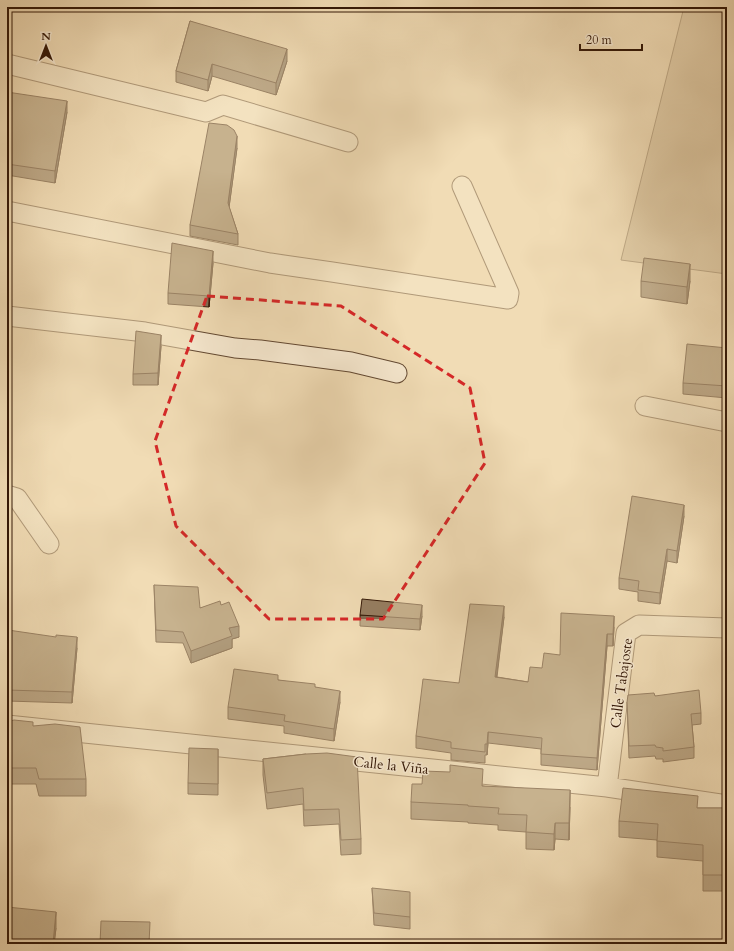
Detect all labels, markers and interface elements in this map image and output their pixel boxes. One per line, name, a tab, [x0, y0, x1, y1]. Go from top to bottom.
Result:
north arrow	[26, 26, 66, 66]
scale bar	[580, 26, 642, 52]
text: N	[41, 29, 51, 44]
text: 20 m	[586, 32, 613, 48]
street label: Calle Tabajoste	[606, 637, 637, 729]
street label: Calle la Viña	[352, 752, 430, 779]

